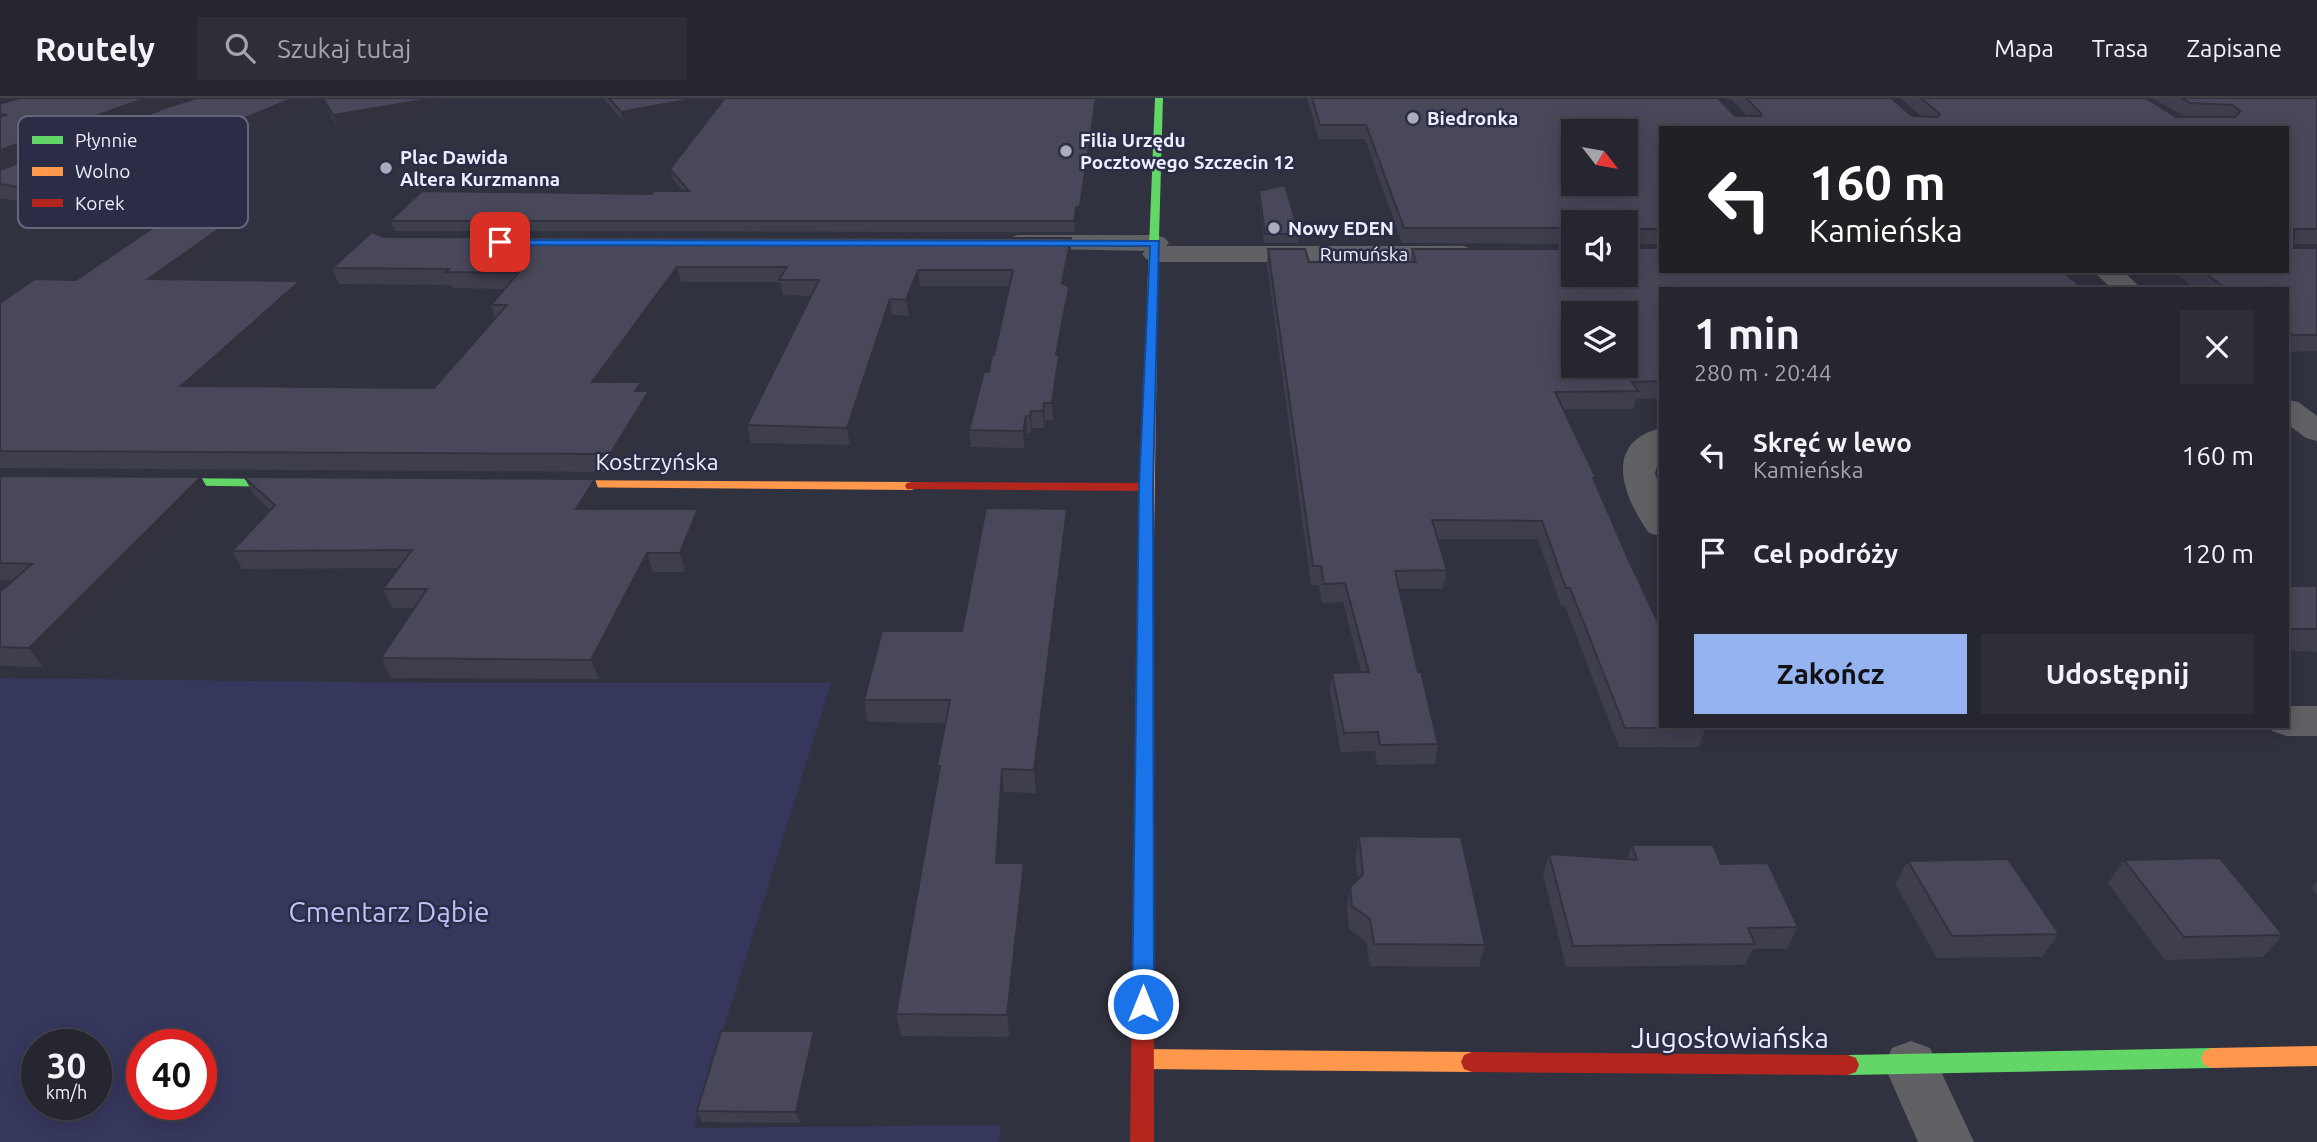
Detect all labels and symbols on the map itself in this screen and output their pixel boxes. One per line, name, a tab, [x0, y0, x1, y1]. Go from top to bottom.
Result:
place label: Biedronka	[1427, 107, 1518, 129]
marker: Biedronka	[1405, 110, 1421, 126]
legend	[18, 116, 248, 228]
north arrow	[1561, 119, 1638, 196]
text: Płynnie	[75, 129, 137, 151]
place label: Filia Urzędu Pocztowego Szczecin 12	[1080, 129, 1295, 173]
marker: Filia Urzędu Pocztowego Szczecin 12	[1058, 143, 1074, 159]
place label: Plac Dawida Altera Kurzmanna	[400, 146, 560, 190]
text: Wolno	[75, 160, 130, 182]
marker: Plac Dawida Altera Kurzmanna	[378, 160, 394, 176]
text: Korek	[75, 192, 125, 214]
pin	[470, 212, 530, 272]
place label: Nowy EDEN	[1288, 217, 1394, 239]
marker: Nowy EDEN	[1266, 220, 1282, 236]
street label: Rumuńska	[1320, 243, 1408, 265]
street label: Kostrzyńska	[595, 449, 719, 474]
park label: Cmentarz Dąbie	[289, 896, 489, 927]
position arrow	[1106, 967, 1180, 1041]
street label: Jugosłowiańska	[1631, 1022, 1829, 1053]
speed limit sign: 40	[126, 1029, 217, 1120]

